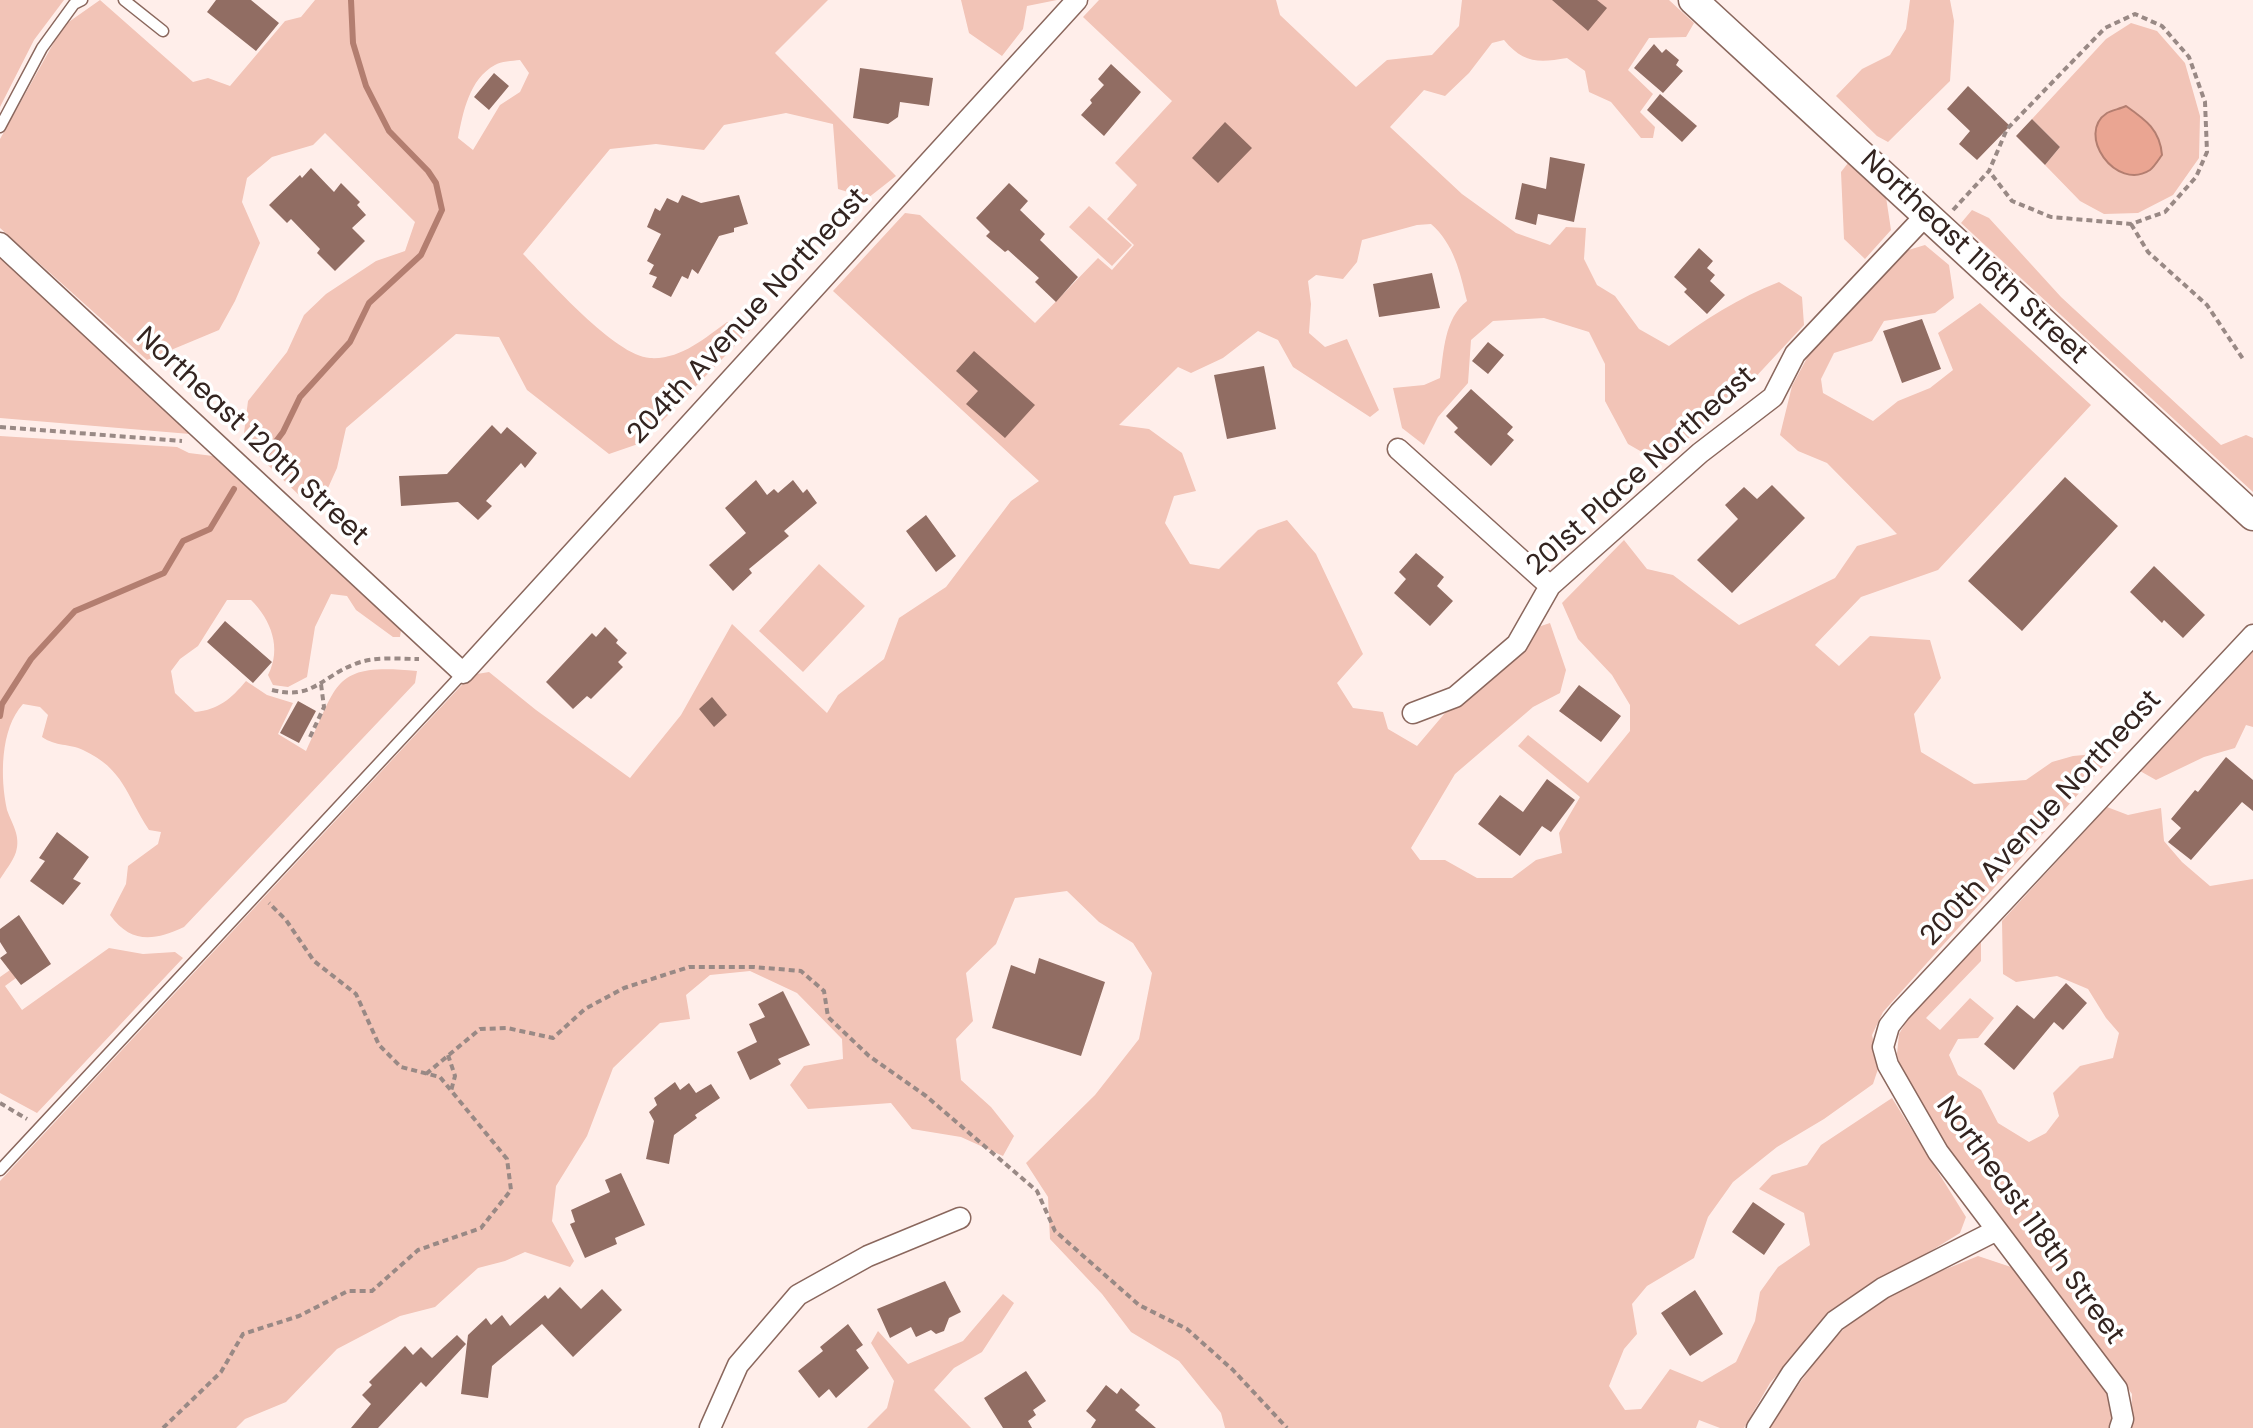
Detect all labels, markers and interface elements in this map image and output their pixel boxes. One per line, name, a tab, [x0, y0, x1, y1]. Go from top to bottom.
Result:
street label: Northeast 116th Street	[1853, 144, 2093, 372]
street label: 204th Avenue Northeast	[622, 182, 876, 452]
street label: Northeast 120th Street	[128, 321, 374, 553]
street label: 201st Place Northeast	[1521, 360, 1763, 584]
street label: 200th Avenue Northeast	[1915, 684, 2169, 954]
street label: Northeast 118th Street	[1928, 1091, 2130, 1351]

